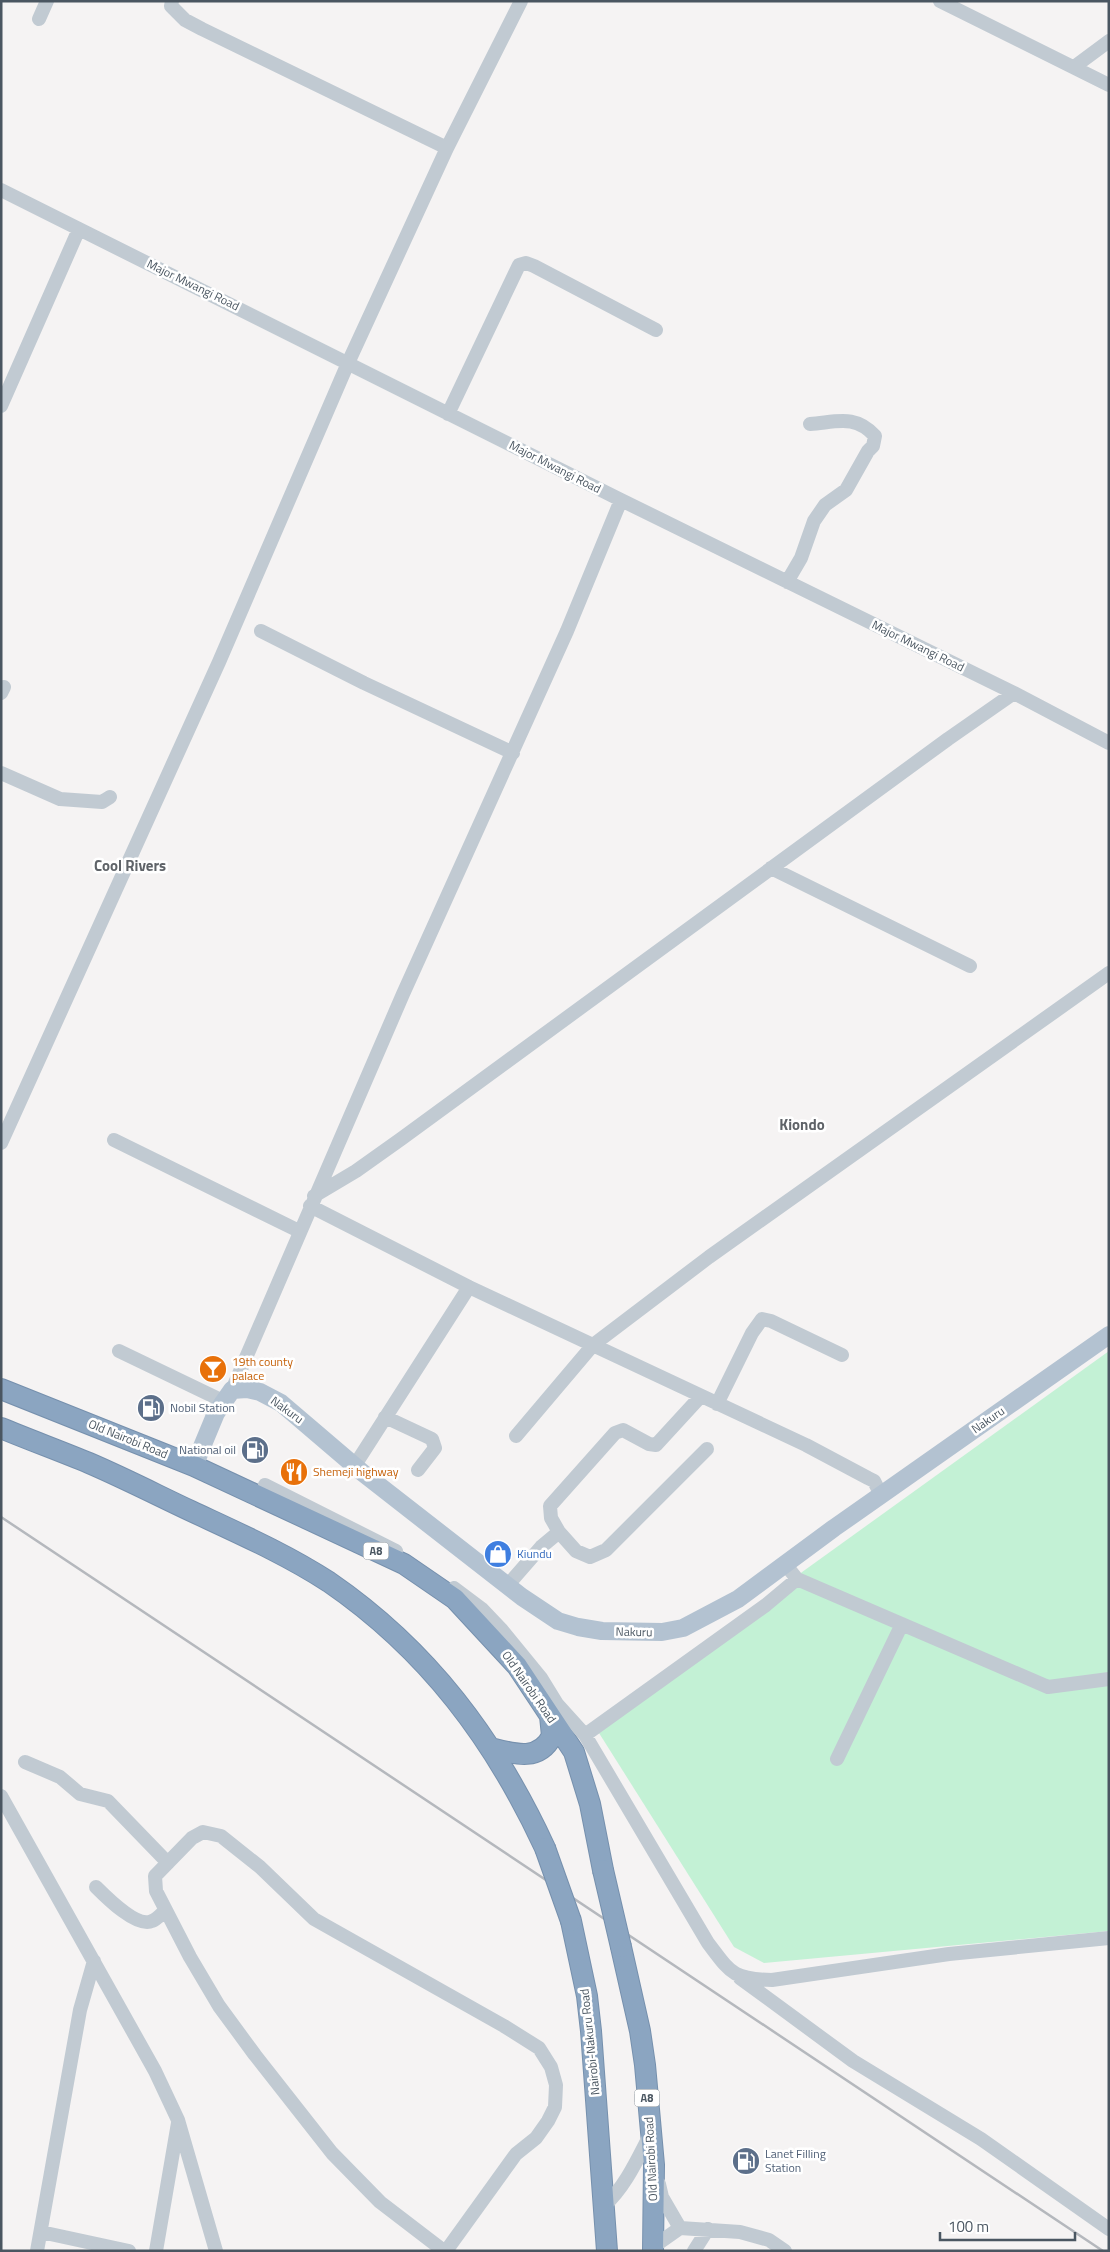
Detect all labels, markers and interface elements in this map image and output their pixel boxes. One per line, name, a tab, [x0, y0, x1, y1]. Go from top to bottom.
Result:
street label: Major Mwangi Road	[144, 254, 243, 315]
street label: Major Mwangi Road	[506, 435, 604, 498]
street label: Major Mwangi Road	[869, 615, 968, 676]
district label: Cool Rivers	[94, 854, 166, 877]
district label: Kiondo	[779, 1113, 825, 1136]
place label: 19th county palace	[232, 1352, 293, 1385]
bar icon: 19th county palace	[198, 1354, 228, 1384]
street label: Nakuru	[267, 1391, 308, 1428]
fuel station icon: Nobil Station	[136, 1393, 166, 1423]
place label: Nobil Station	[170, 1398, 235, 1417]
street label: Nakuru	[967, 1401, 1008, 1438]
street label: Old Nairobi Road	[86, 1414, 171, 1463]
fuel station icon: National oil	[240, 1435, 270, 1465]
place label: National oil	[179, 1440, 236, 1459]
restaurant icon: Shemeji highway	[279, 1457, 309, 1487]
place label: Shemeji highway	[313, 1462, 399, 1481]
shop icon: Kiundu	[483, 1539, 513, 1569]
road number: A8	[364, 1542, 388, 1560]
place label: Kiundu	[517, 1544, 552, 1563]
street label: Nakuru	[615, 1622, 653, 1641]
street label: Old Nairobi Road	[497, 1647, 561, 1727]
street label: Nairobi-Nakuru Road	[574, 1988, 605, 2096]
road number: A8	[634, 2090, 660, 2106]
street label: Old Nairobi Road	[639, 2116, 662, 2202]
place label: Lanet Filling Station	[765, 2144, 826, 2177]
fuel station icon: Lanet Filling Station	[731, 2146, 761, 2176]
scale bar	[940, 2210, 1075, 2242]
text: 100 m	[948, 2215, 989, 2238]

